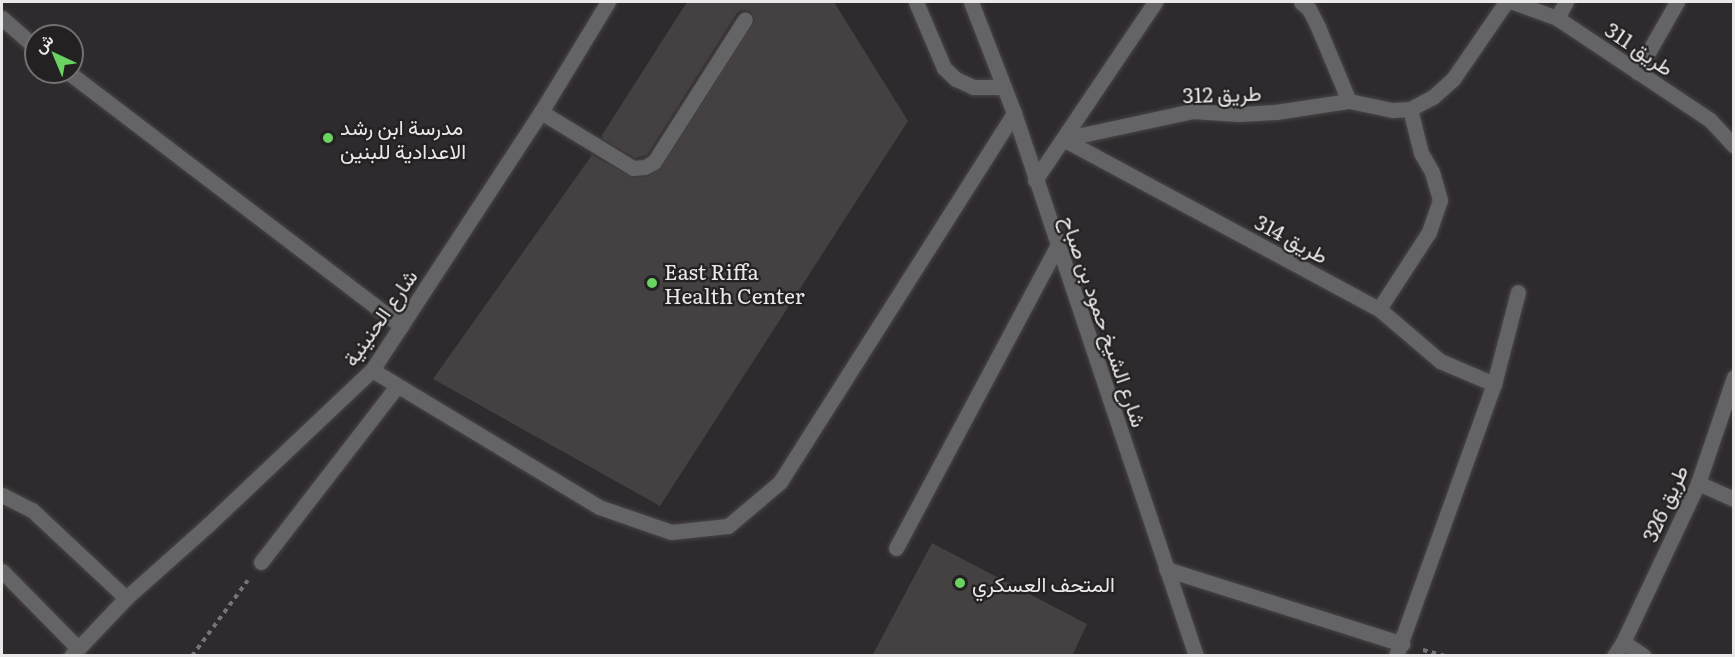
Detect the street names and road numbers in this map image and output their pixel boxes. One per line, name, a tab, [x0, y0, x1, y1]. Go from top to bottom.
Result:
street label: طريق 311	[1601, 16, 1679, 80]
street label: طريق 312	[1182, 79, 1262, 107]
street label: طريق 314	[1251, 208, 1333, 268]
street label: شارع الشيخ حمود بن صباح	[1057, 212, 1153, 430]
street label: شارع الحنينية	[337, 264, 421, 370]
street label: طريق 326	[1636, 461, 1692, 545]

